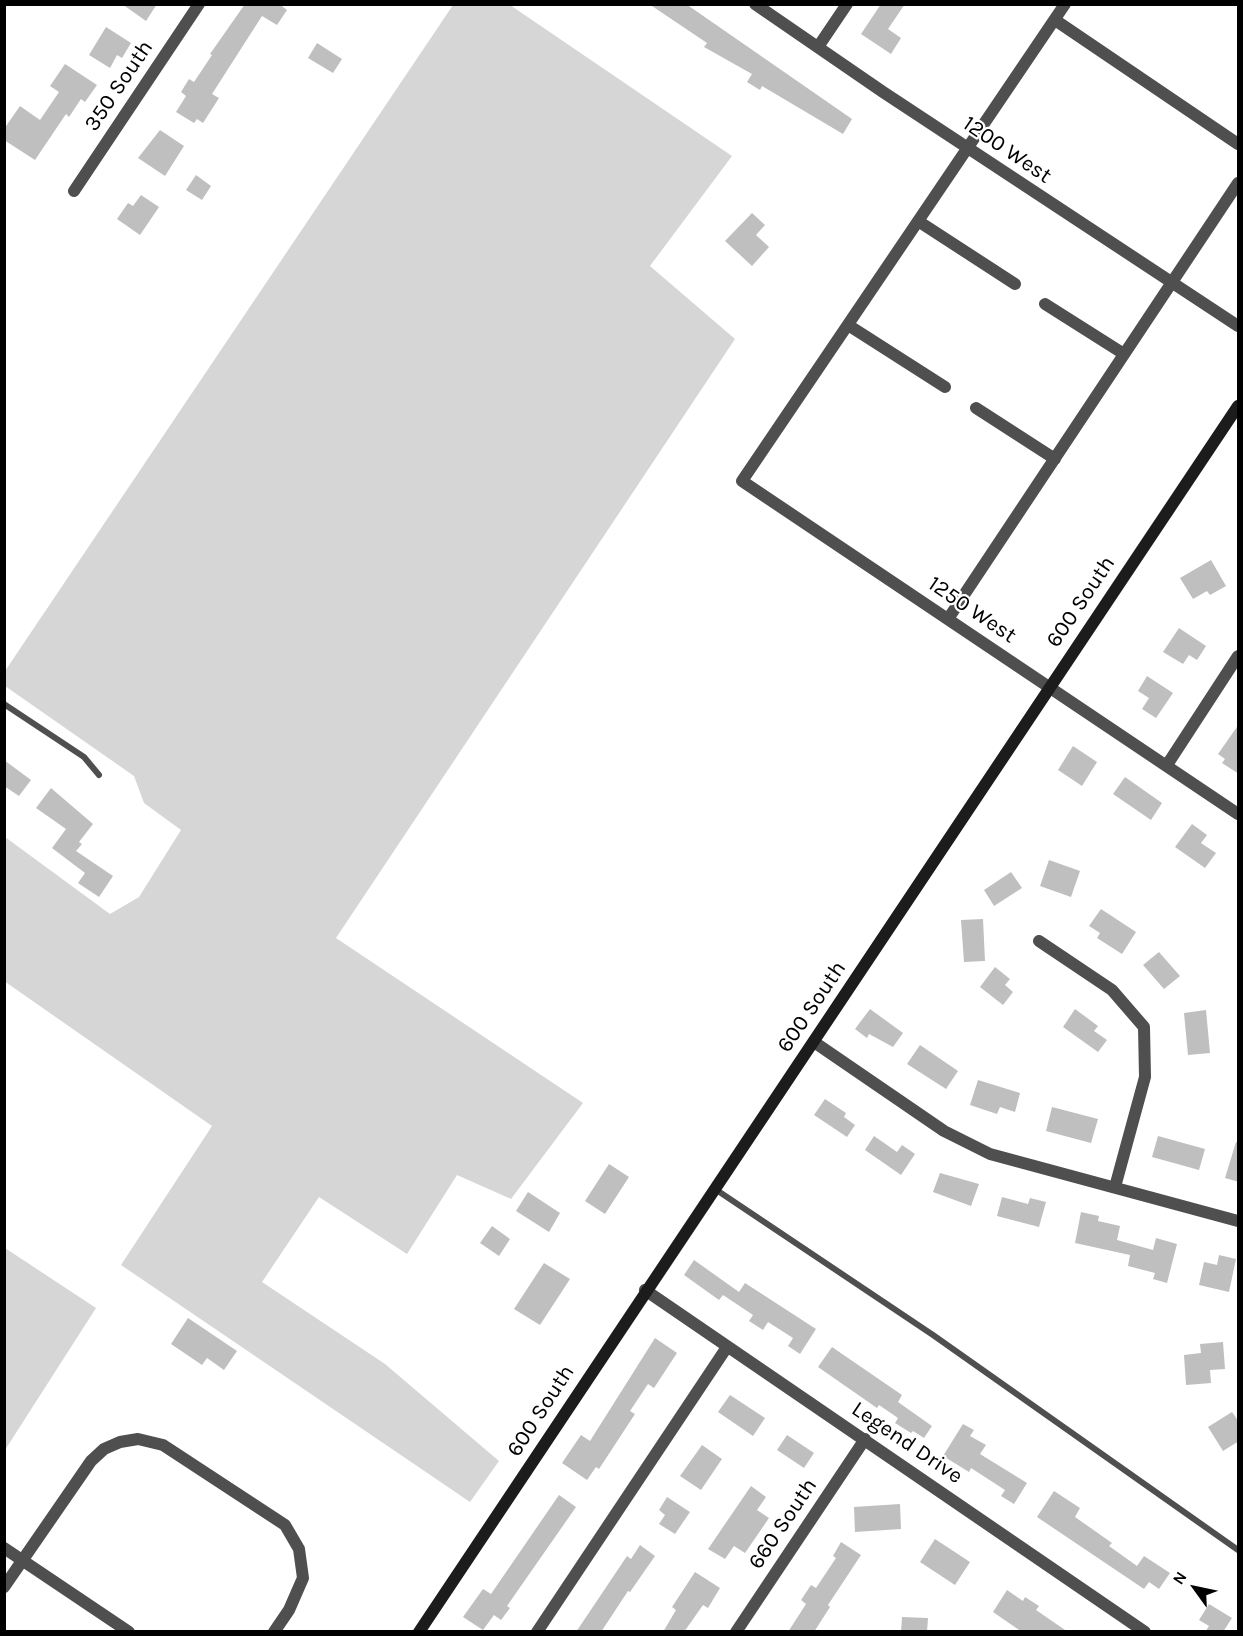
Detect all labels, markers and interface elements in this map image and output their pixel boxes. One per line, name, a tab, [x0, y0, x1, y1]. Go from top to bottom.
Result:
street label: 350 South	[79, 36, 159, 136]
street label: 1200 West	[958, 111, 1056, 189]
street label: 600 South	[1041, 551, 1121, 653]
street label: 1250 West	[923, 571, 1021, 649]
street label: 600 South	[772, 956, 852, 1058]
street label: 600 South	[502, 1360, 580, 1462]
street label: Legend Drive	[846, 1396, 968, 1490]
street label: 660 South	[743, 1474, 823, 1574]
north arrow	[1165, 1558, 1225, 1618]
text: N	[1168, 1568, 1191, 1588]

